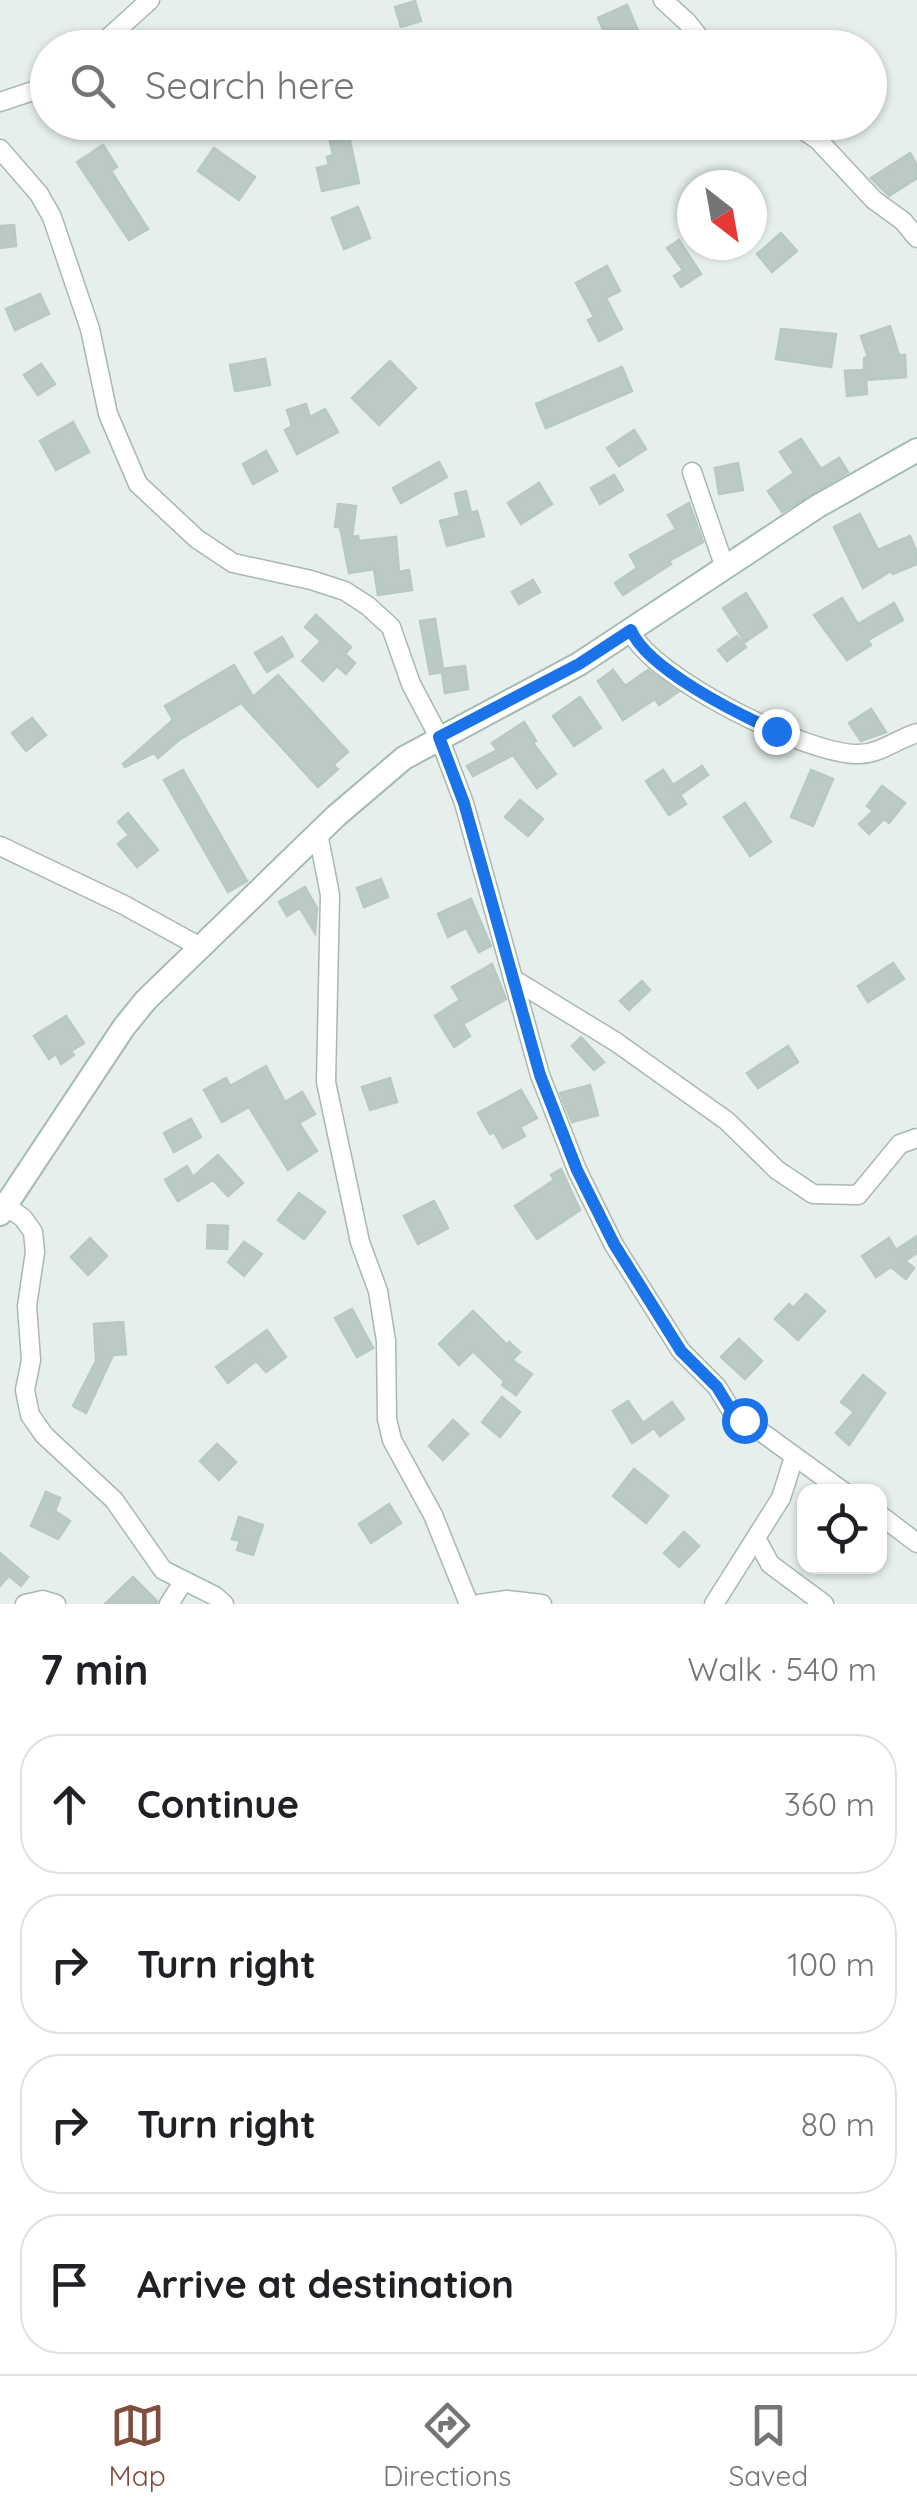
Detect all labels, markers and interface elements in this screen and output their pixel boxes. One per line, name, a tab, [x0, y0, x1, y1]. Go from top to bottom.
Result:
search box	[30, 30, 887, 140]
icon: search	[65, 58, 120, 113]
text: Search here	[145, 61, 355, 109]
north arrow	[677, 170, 767, 260]
route end	[754, 709, 800, 755]
route start	[722, 1398, 768, 1444]
map controls	[797, 1484, 887, 1574]
button: locate	[797, 1484, 887, 1574]
text: 7 min	[40, 1643, 149, 1696]
text: Walk · 540 m	[688, 1649, 877, 1689]
icon: ahead	[42, 1777, 97, 1832]
text: Continue	[137, 1780, 299, 1828]
text: 360 m	[784, 1784, 875, 1824]
icon: right	[42, 1937, 97, 1992]
text: Turn right	[137, 1940, 316, 1988]
text: 100 m	[787, 1944, 875, 1984]
icon: right	[42, 2097, 97, 2152]
text: Turn right	[137, 2100, 316, 2148]
text: 80 m	[801, 2104, 875, 2144]
icon: arrive	[42, 2257, 97, 2312]
text: Arrive at destination	[137, 2260, 514, 2308]
tab: Map	[109, 2398, 166, 2493]
tab: Directions	[383, 2398, 511, 2493]
tab: Saved	[729, 2398, 808, 2493]

